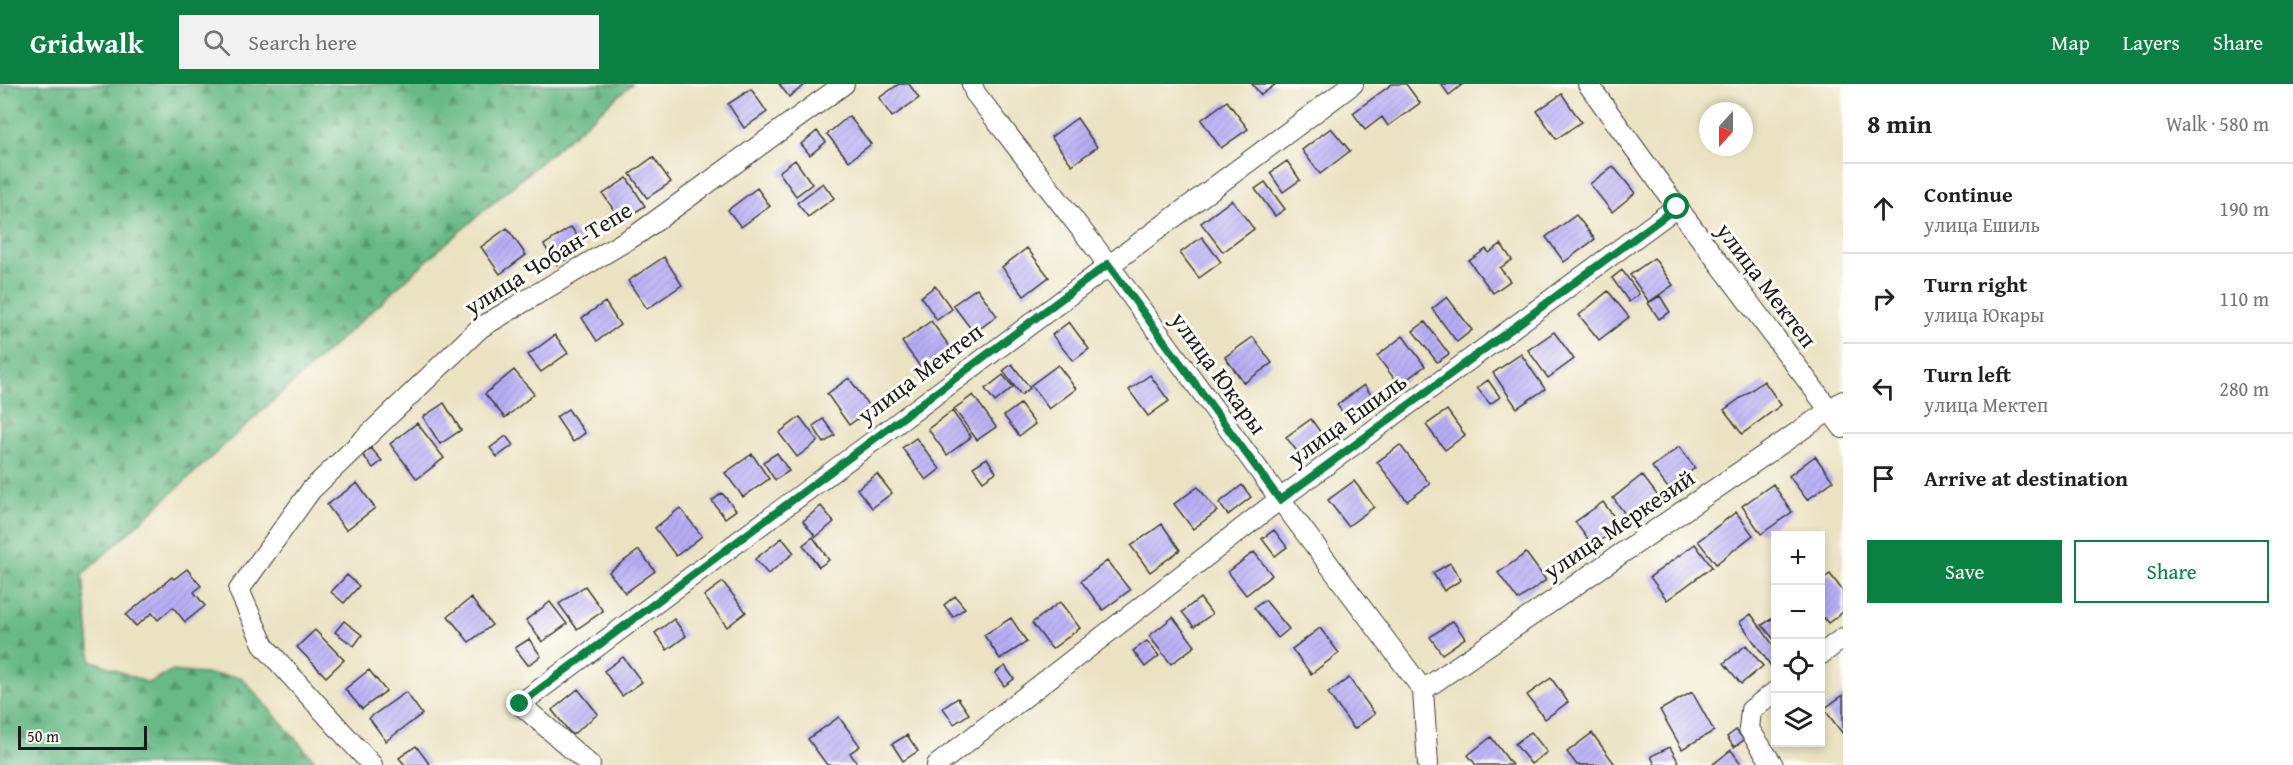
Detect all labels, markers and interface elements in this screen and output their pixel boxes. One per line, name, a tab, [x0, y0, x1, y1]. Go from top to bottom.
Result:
search box	[179, 15, 599, 69]
text: Gridwalk	[30, 22, 143, 63]
icon: search	[200, 26, 233, 59]
text: Search here	[248, 26, 357, 58]
text: Map	[2051, 27, 2090, 58]
text: Layers	[2123, 27, 2180, 58]
text: Share	[2213, 27, 2263, 58]
north arrow	[1699, 102, 1753, 156]
text: 8 min	[1867, 104, 1932, 143]
text: Walk · 580 m	[2166, 109, 2269, 138]
text: Continue	[1924, 178, 2013, 210]
street label: улица Чобан-Тепе	[456, 192, 639, 324]
icon: ahead	[1867, 192, 1900, 225]
route start	[1663, 193, 1689, 219]
text: 190 m	[2219, 194, 2269, 223]
text: улица Ешиль	[1924, 210, 2040, 239]
street label: улица Мектеп	[1708, 214, 1826, 355]
text: Turn right	[1924, 268, 2027, 300]
icon: right	[1867, 282, 1900, 315]
text: 110 m	[2219, 284, 2269, 313]
text: улица Юкары	[1924, 300, 2044, 329]
street label: улица Юкары	[1162, 304, 1276, 442]
street label: улица Мектеп	[849, 314, 990, 432]
text: Turn left	[1924, 358, 2011, 390]
street label: улица Ешиль	[1280, 364, 1414, 475]
icon: left	[1867, 372, 1900, 405]
text: 280 m	[2219, 374, 2269, 403]
text: улица Мектеп	[1924, 390, 2048, 419]
street label: улица Меркезий	[1535, 460, 1702, 588]
icon: arrive	[1867, 462, 1900, 495]
text: Arrive at destination	[1924, 462, 2128, 494]
map controls	[1771, 531, 1825, 747]
button: +	[1771, 531, 1825, 585]
button: Save	[1867, 540, 2062, 603]
button: Share	[2074, 540, 2269, 603]
button: −	[1771, 585, 1825, 639]
button: locate	[1771, 639, 1825, 693]
route end	[506, 690, 532, 716]
button: layers	[1771, 693, 1825, 747]
scale bar	[18, 723, 147, 750]
text: 50 m	[27, 724, 59, 748]

